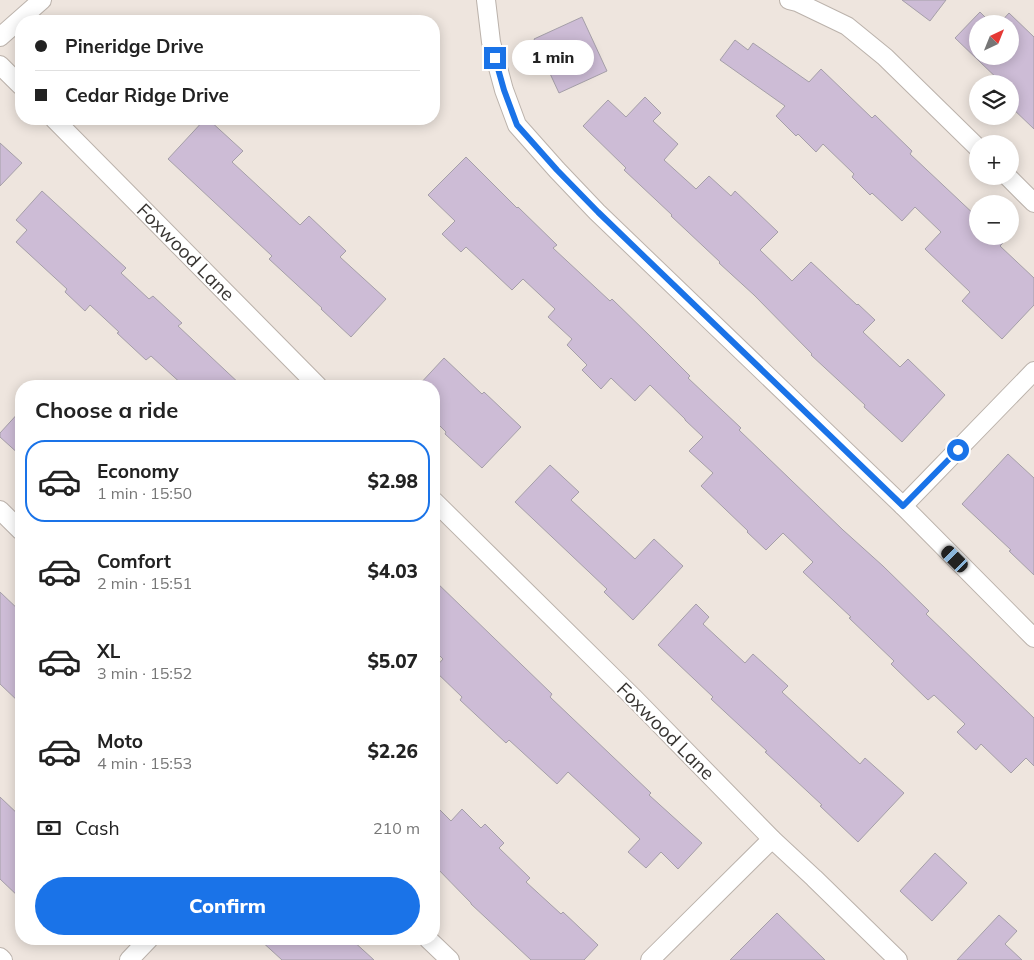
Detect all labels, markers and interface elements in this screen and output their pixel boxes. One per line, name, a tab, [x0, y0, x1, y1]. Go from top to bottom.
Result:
north arrow	[969, 15, 1019, 65]
map controls	[969, 15, 1019, 245]
text: Pineridge Drive	[65, 34, 204, 58]
callout: 1 min	[512, 40, 595, 76]
route end	[484, 47, 506, 69]
text: 1 min	[532, 47, 574, 67]
button: layers	[969, 75, 1019, 125]
text: Cedar Ridge Drive	[65, 83, 229, 107]
button: +	[969, 135, 1019, 185]
button: −	[969, 195, 1019, 245]
street label: Foxwood Lane	[132, 198, 240, 306]
text: Choose a ride	[35, 396, 178, 424]
route start	[947, 439, 969, 461]
icon: car	[37, 459, 82, 504]
text: Economy	[97, 459, 179, 483]
text: $2.98	[367, 469, 418, 493]
text: 1 min · 15:50	[97, 483, 192, 503]
car	[939, 543, 970, 575]
icon: car	[37, 549, 82, 594]
text: Comfort	[97, 549, 171, 573]
text: $4.03	[367, 559, 418, 583]
text: 2 min · 15:51	[97, 573, 192, 593]
icon: car	[37, 639, 82, 684]
text: XL	[97, 639, 120, 663]
text: $5.07	[367, 649, 418, 673]
text: 3 min · 15:52	[97, 663, 192, 683]
street label: Foxwood Lane	[612, 677, 720, 785]
icon: car	[37, 729, 82, 774]
text: Moto	[97, 729, 143, 753]
text: $2.26	[367, 739, 418, 763]
text: 4 min · 15:53	[97, 753, 192, 773]
icon: cash	[35, 814, 63, 842]
text: Cash	[75, 816, 120, 840]
text: 210 m	[373, 818, 420, 838]
button: Confirm	[35, 877, 420, 935]

